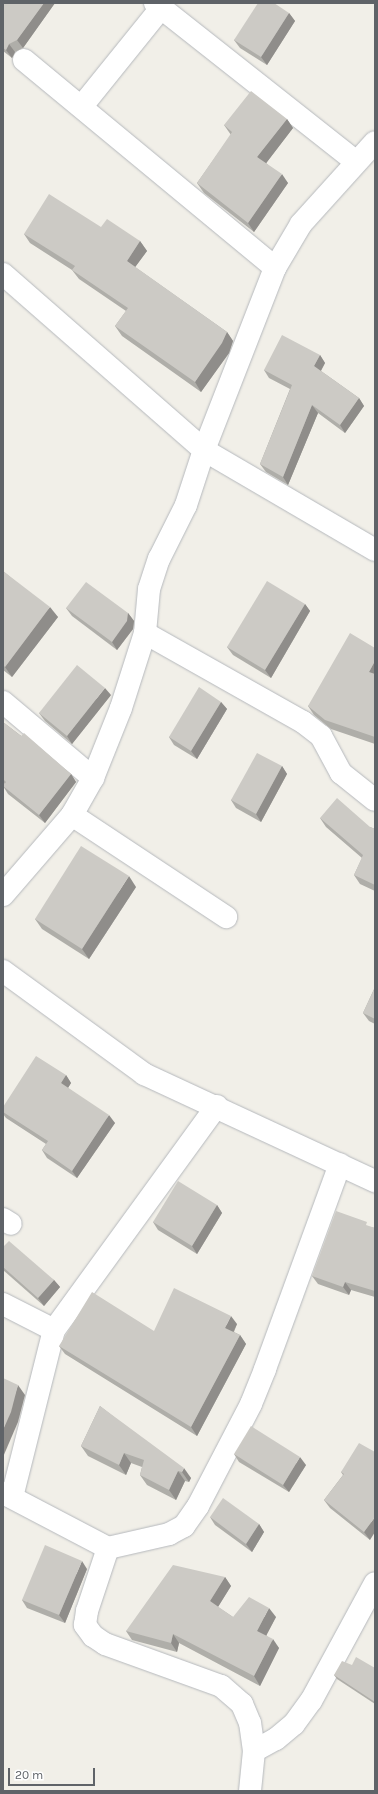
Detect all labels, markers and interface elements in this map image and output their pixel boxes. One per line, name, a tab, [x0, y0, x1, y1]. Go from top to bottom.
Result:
scale bar	[10, 1760, 97, 1786]
text: 20 m	[15, 1768, 43, 1782]

